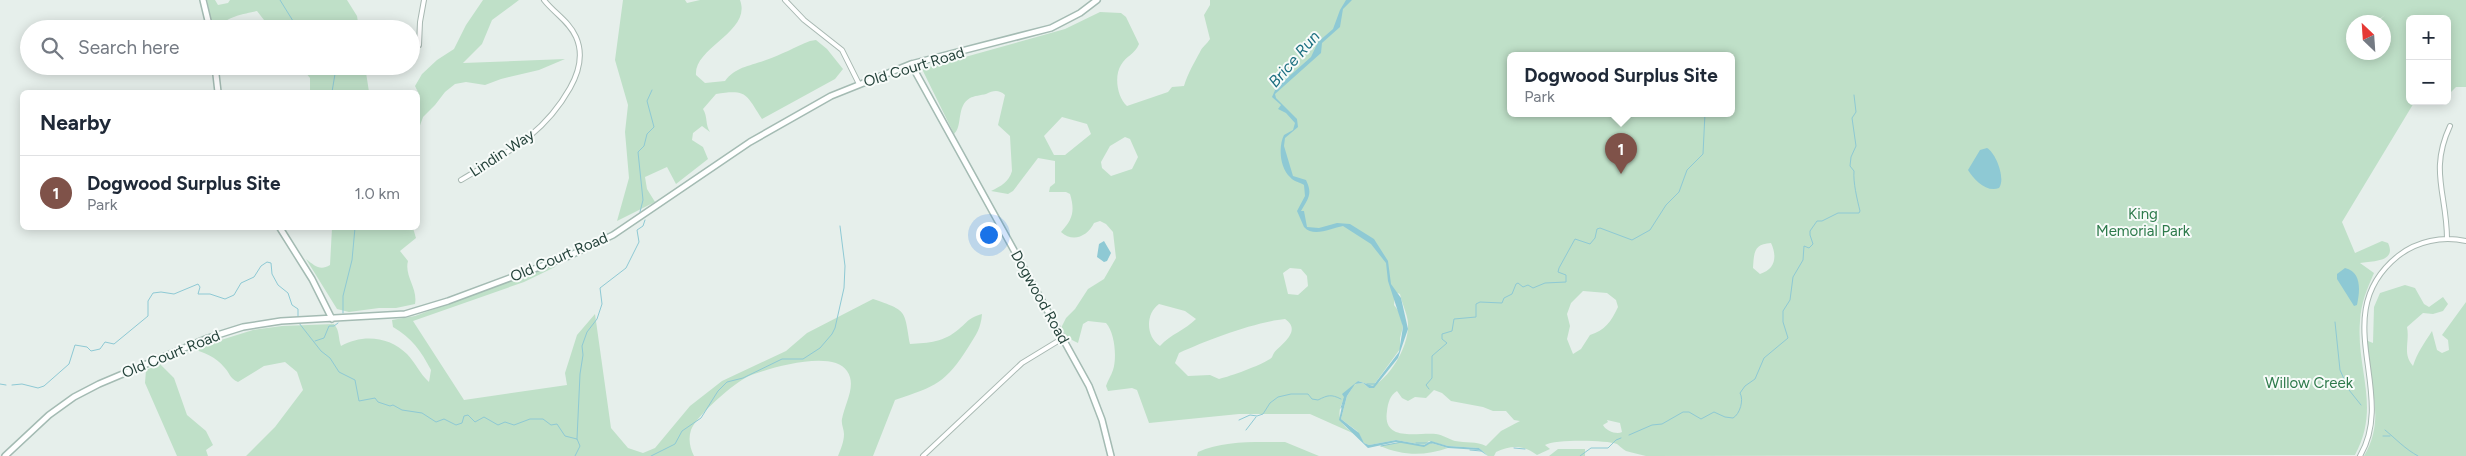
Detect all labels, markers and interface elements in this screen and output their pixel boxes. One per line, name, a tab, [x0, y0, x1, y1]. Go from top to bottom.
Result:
north arrow	[2346, 15, 2391, 60]
map controls	[2406, 15, 2451, 105]
button: +	[2406, 15, 2451, 60]
search box	[20, 20, 420, 75]
water label: Brice Run	[1264, 27, 1324, 91]
icon: search	[38, 34, 66, 62]
text: Search here	[78, 36, 180, 59]
street label: Old Court Road	[861, 43, 967, 91]
popup	[1507, 52, 1735, 117]
button: −	[2406, 60, 2451, 105]
text: Dogwood Surplus Site	[1524, 64, 1718, 87]
text: Park	[1524, 87, 1555, 106]
text: Nearby	[40, 110, 111, 135]
street label: Lindin Way	[466, 125, 538, 180]
pin: 1	[1605, 133, 1637, 174]
text: Dogwood Surplus Site	[87, 172, 281, 195]
text: 1	[53, 184, 59, 203]
text: 1.0 km	[354, 184, 400, 203]
text: Park	[87, 195, 117, 214]
park label: King Memorial Park	[2096, 205, 2191, 240]
your location	[976, 222, 1002, 248]
street label: Old Court Road	[507, 228, 611, 286]
street label: Dogwood Road	[1007, 247, 1073, 347]
street label: Old Court Road	[119, 326, 223, 382]
park label: Willow Creek	[2265, 374, 2354, 392]

